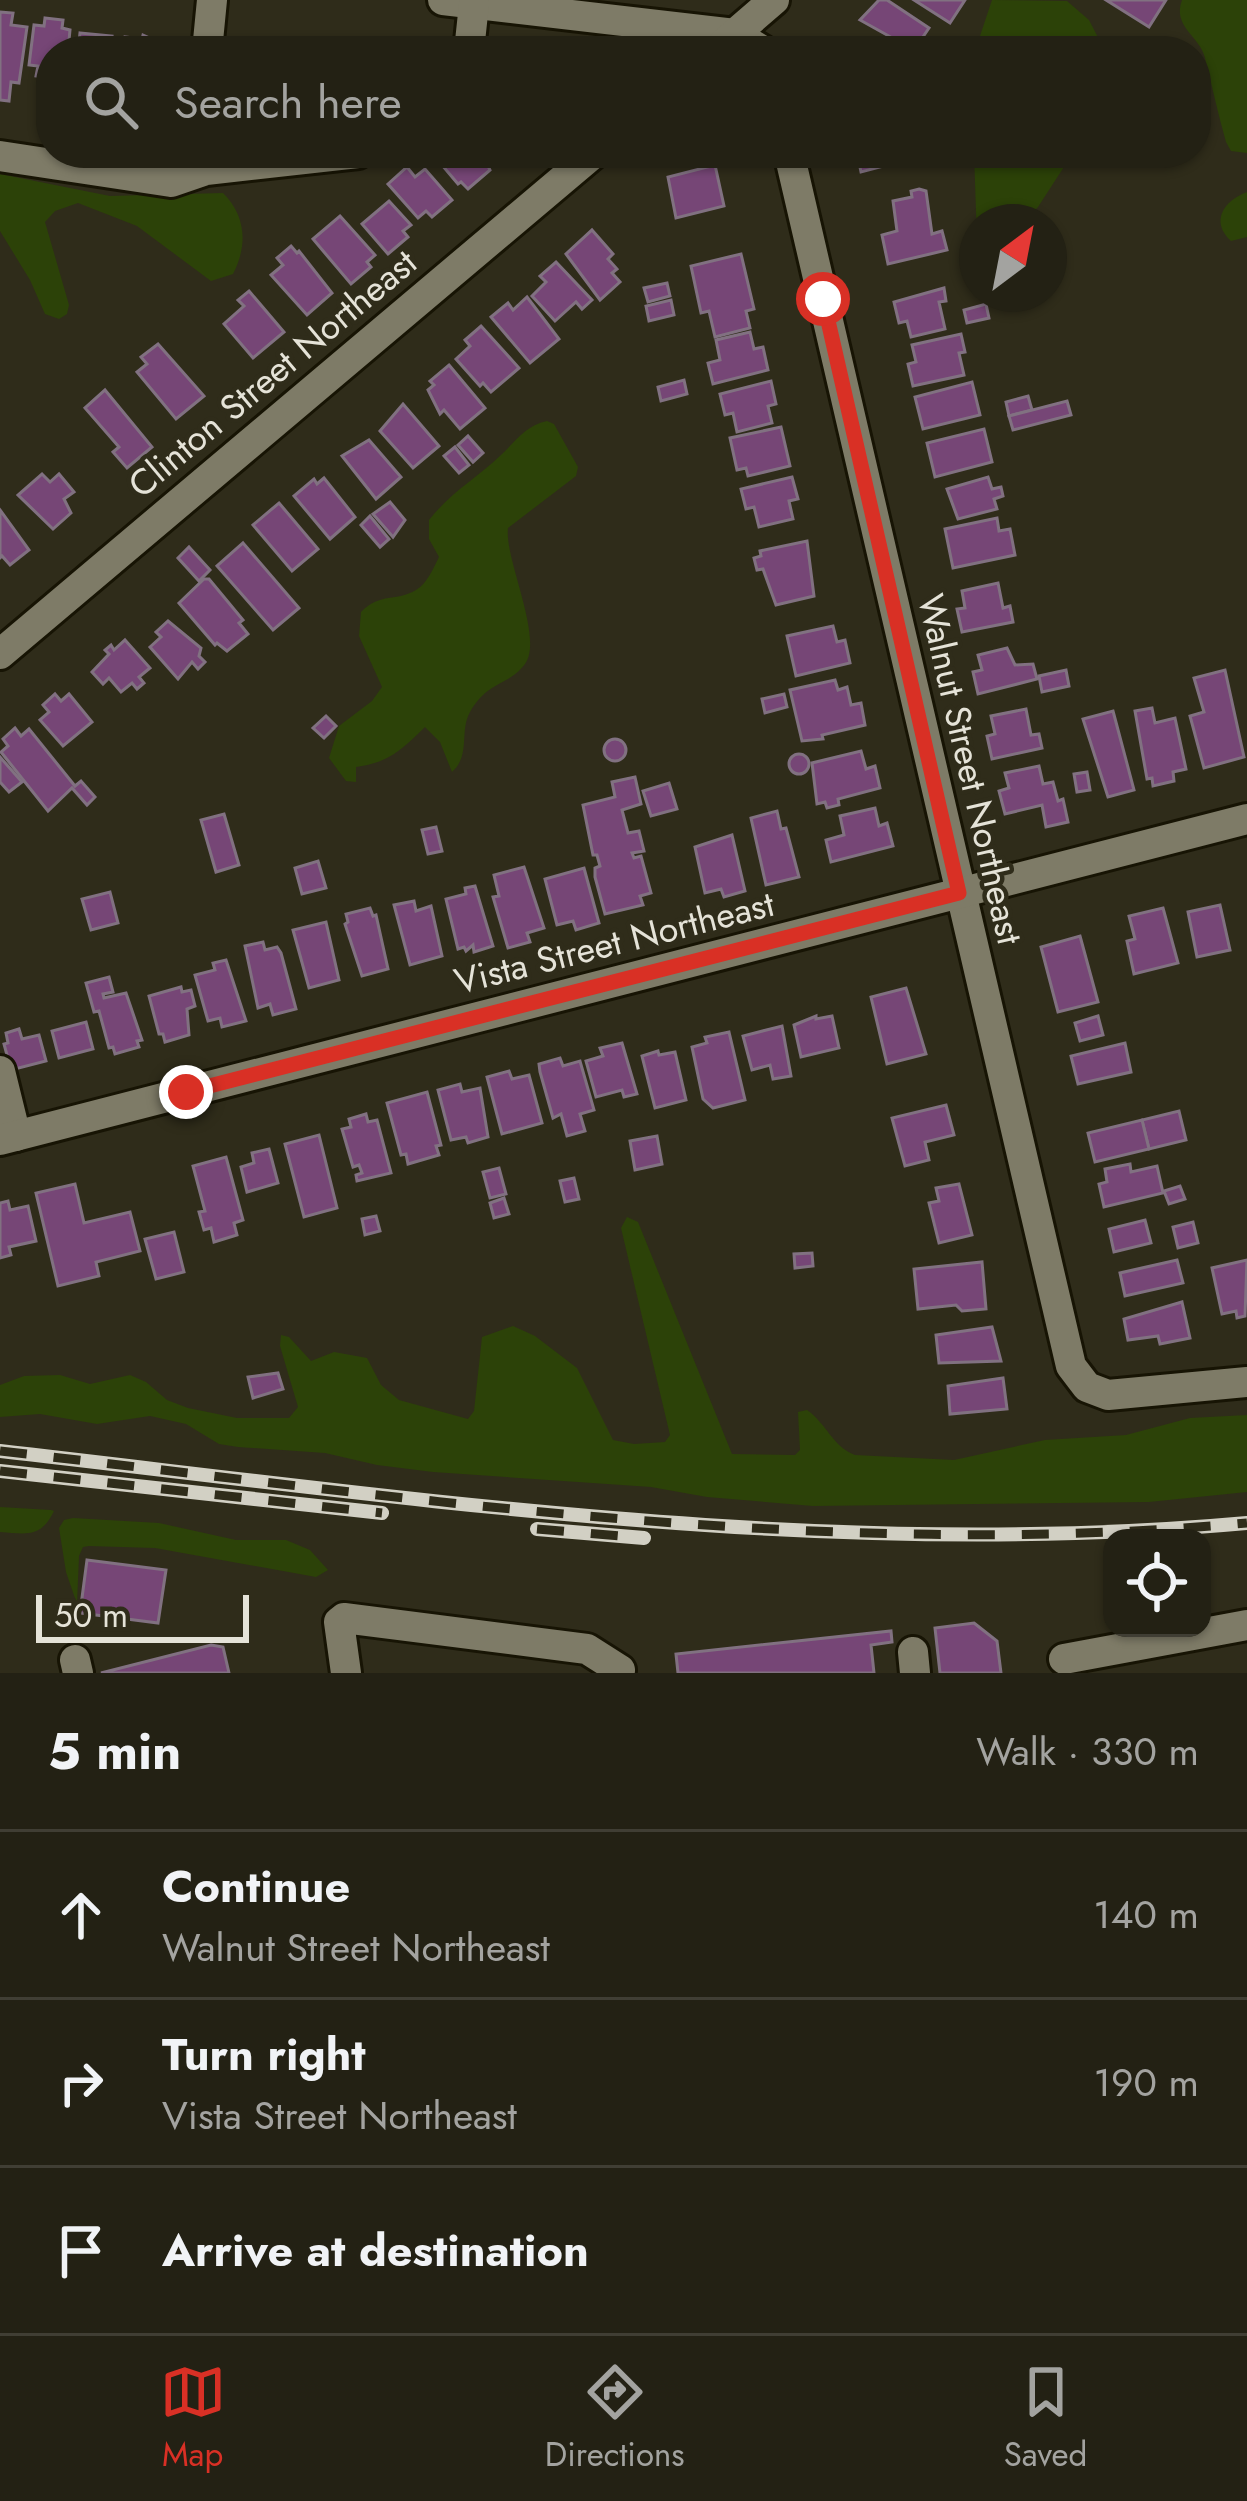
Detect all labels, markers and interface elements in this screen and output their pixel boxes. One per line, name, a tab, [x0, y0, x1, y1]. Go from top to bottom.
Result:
search box	[36, 36, 1211, 168]
icon: search	[78, 69, 144, 135]
text: Search here	[174, 70, 402, 135]
north arrow	[959, 204, 1067, 312]
street label: Clinton Street Northeast	[117, 236, 428, 509]
route start	[796, 272, 850, 326]
street label: Walnut Street Northeast	[905, 589, 1037, 950]
street label: Vista Street Northeast	[449, 877, 780, 1007]
route end	[159, 1065, 213, 1119]
map controls	[1103, 1529, 1211, 1637]
button: locate	[1103, 1529, 1211, 1637]
scale bar	[36, 1589, 249, 1642]
text: 50 m	[54, 1592, 128, 1639]
text: 5 min	[48, 1714, 181, 1788]
text: Walk · 330 m	[976, 1723, 1199, 1780]
text: Continue	[162, 1854, 350, 1919]
icon: ahead	[48, 1882, 114, 1948]
text: 140 m	[1093, 1886, 1199, 1943]
text: Walnut Street Northeast	[162, 1919, 550, 1976]
text: Turn right	[162, 2022, 366, 2087]
icon: right	[48, 2050, 114, 2116]
text: 190 m	[1093, 2054, 1199, 2111]
text: Vista Street Northeast	[162, 2087, 517, 2144]
icon: arrive	[48, 2218, 114, 2284]
text: Arrive at destination	[162, 2218, 589, 2283]
tab: Map	[160, 2359, 226, 2478]
tab: Directions	[545, 2359, 685, 2478]
tab: Saved	[1004, 2359, 1087, 2478]

